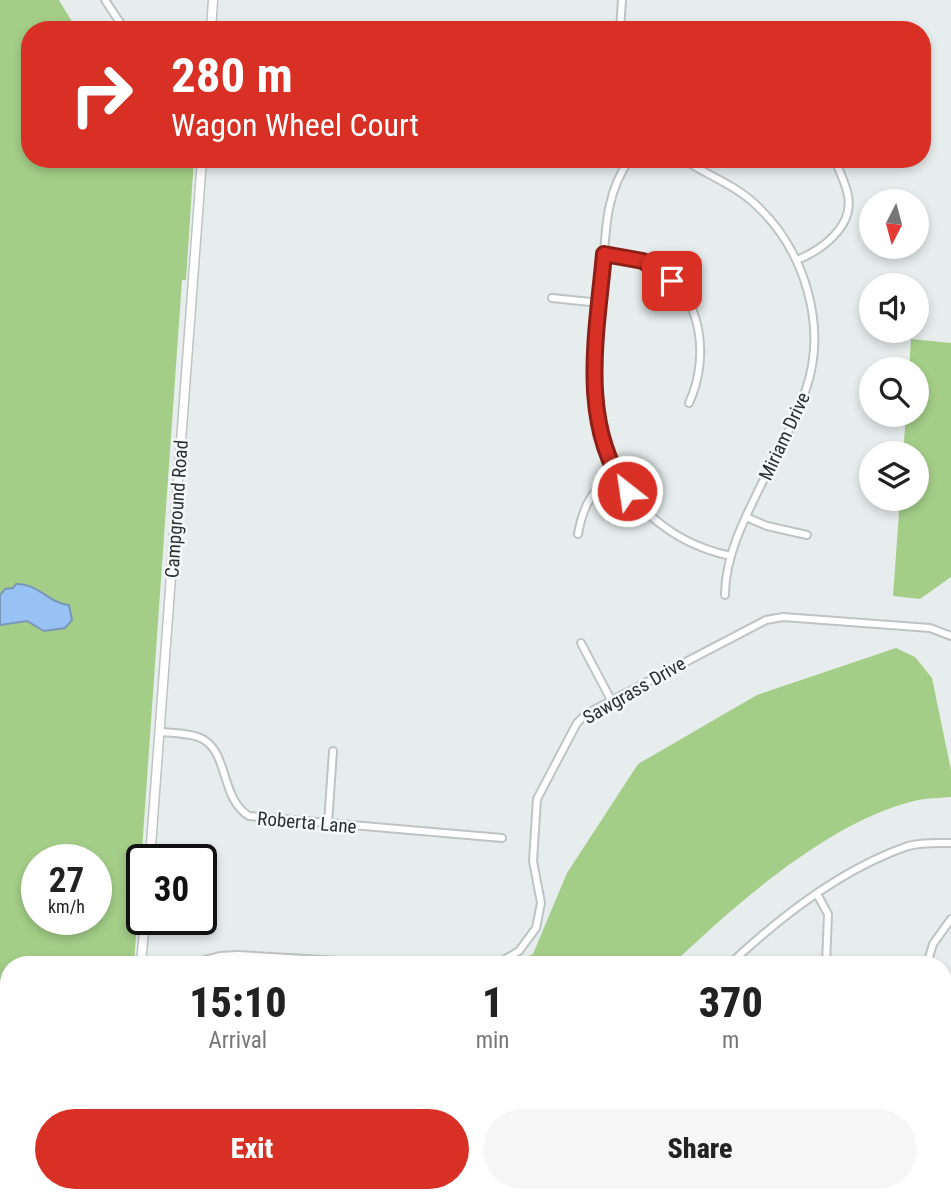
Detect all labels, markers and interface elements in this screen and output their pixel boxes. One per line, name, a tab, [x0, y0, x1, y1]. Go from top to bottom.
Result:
text: 280 m	[171, 47, 293, 104]
icon: right	[56, 49, 147, 140]
text: Wagon Wheel Court	[171, 106, 419, 144]
north arrow	[859, 189, 929, 259]
map controls	[859, 189, 929, 511]
pin	[642, 251, 702, 311]
icon: arrive	[653, 262, 691, 300]
button: sound	[859, 273, 929, 343]
button: search	[859, 357, 929, 427]
street label: Miriam Drive	[754, 388, 815, 484]
street label: Campground Road	[160, 439, 193, 579]
button: layers	[859, 441, 929, 511]
position arrow	[590, 454, 664, 528]
street label: Sawgrass Drive	[579, 652, 690, 729]
street label: Roberta Lane	[256, 807, 358, 838]
speed limit sign: 30	[126, 844, 217, 935]
text: 27	[49, 860, 84, 901]
text: km/h	[48, 896, 85, 917]
text: 15:10	[189, 978, 286, 1027]
text: 1	[482, 978, 503, 1027]
text: 370	[699, 978, 763, 1027]
text: Arrival	[209, 1027, 267, 1054]
text: min	[476, 1027, 509, 1054]
text: m	[722, 1027, 739, 1054]
button: Exit	[35, 1109, 469, 1189]
button: Share	[483, 1109, 917, 1189]

